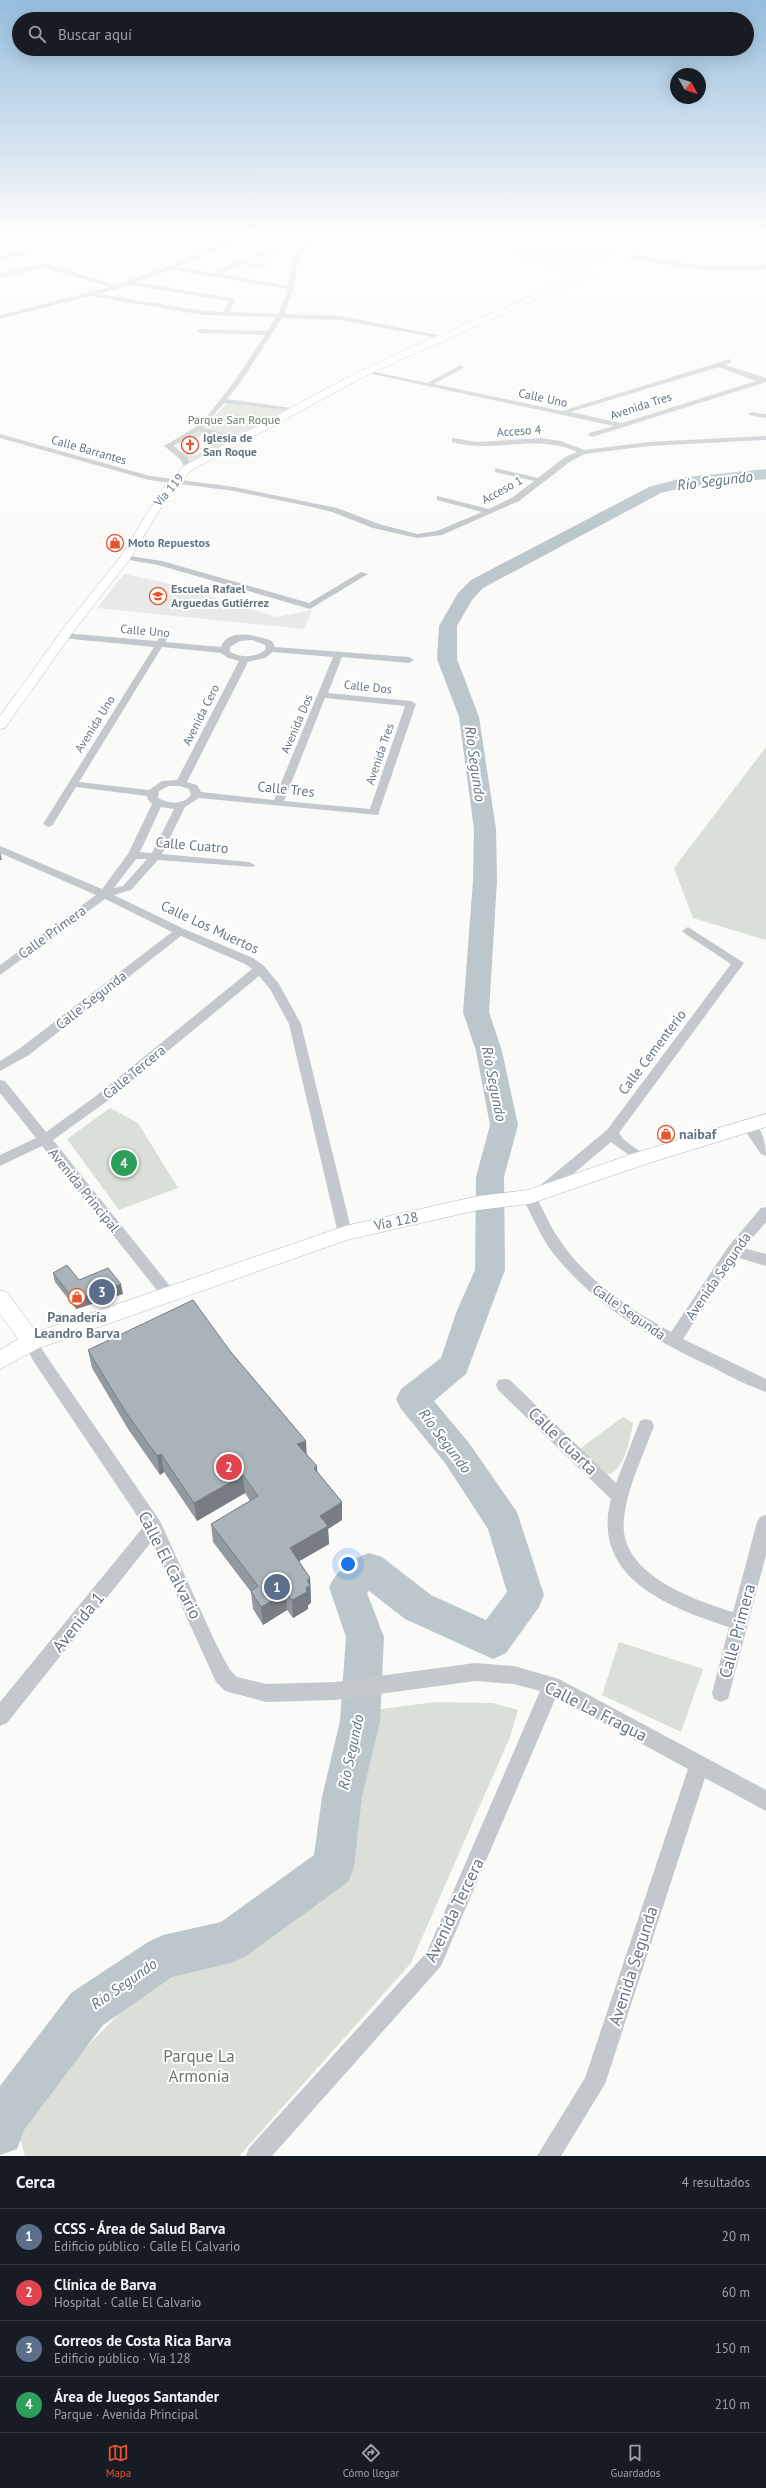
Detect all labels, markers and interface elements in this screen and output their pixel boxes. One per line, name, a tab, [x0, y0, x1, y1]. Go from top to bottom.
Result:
search box	[12, 12, 754, 56]
icon: search	[26, 23, 48, 45]
text: Buscar aquí	[58, 25, 132, 44]
north arrow	[670, 68, 706, 104]
street label: Calle Uno	[517, 385, 569, 410]
street label: Avenida Tres	[608, 389, 674, 423]
park label: Parque San Roque	[188, 412, 280, 427]
street label: Acceso 4	[496, 421, 542, 440]
place label: Iglesia de San Roque	[203, 430, 257, 459]
street label: Calle Barrantes	[50, 432, 129, 467]
church icon: Iglesia de San Roque	[180, 435, 200, 455]
water label: Río Segundo	[676, 466, 754, 495]
street label: Vía 119	[150, 470, 187, 510]
street label: Acceso 1	[479, 472, 525, 507]
shop icon: Moto Repuestos	[105, 533, 125, 553]
place label: Moto Repuestos	[128, 535, 210, 550]
place label: Escuela Rafael Arguedas Gutiérrez	[171, 581, 270, 610]
school or university icon: Escuela Rafael Arguedas Gutiérrez	[148, 586, 168, 606]
street label: Calle Uno	[120, 621, 170, 640]
street label: Calle Dos	[343, 677, 393, 696]
street label: Avenida Cero	[179, 682, 222, 748]
street label: Avenida Uno	[71, 692, 118, 755]
street label: Avenida Dos	[277, 692, 316, 756]
street label: Avenida Tres	[362, 721, 397, 787]
water label: Río Segundo	[461, 725, 490, 803]
street label: Calle Tres	[257, 777, 316, 801]
street label: Calle Cuatro	[155, 833, 229, 857]
street label: Calle Los Muertos	[158, 896, 262, 958]
street label: Calle Primera	[14, 901, 90, 963]
street label: Calle Segunda	[52, 967, 130, 1033]
street label: Calle Cementerio	[614, 1006, 690, 1098]
street label: Calle Tercera	[99, 1041, 169, 1103]
water label: Río Segundo	[478, 1045, 511, 1123]
shop icon: naibaf	[656, 1124, 676, 1144]
place label: naibaf	[679, 1125, 718, 1143]
street label: Avenida Principal	[45, 1144, 123, 1236]
pin: 4	[111, 1148, 137, 1178]
street label: Vía 128	[371, 1208, 420, 1235]
street label: Avenida Segunda	[681, 1229, 755, 1323]
pin: 3	[89, 1277, 115, 1307]
street label: Calle Segunda	[589, 1280, 669, 1344]
shop icon: Panadería Leandro Barva	[67, 1287, 87, 1307]
place label: Panadería Leandro Barva	[34, 1308, 120, 1342]
street label: Calle Cuarta	[524, 1402, 602, 1480]
water label: Río Segundo	[415, 1404, 476, 1477]
pin: 2	[216, 1452, 242, 1482]
street label: Calle El Calvario	[133, 1507, 207, 1623]
your location	[338, 1554, 358, 1574]
pin: 1	[264, 1572, 290, 1602]
street label: Calle Primera	[714, 1581, 760, 1681]
street label: Avenida 1	[47, 1587, 109, 1657]
street label: Calle La Fragua	[541, 1676, 651, 1746]
water label: Río Segundo	[333, 1713, 368, 1791]
street label: Avenida Tercera	[419, 1854, 489, 1966]
street label: Avenida Segunda	[603, 1903, 663, 2029]
water label: Río Segundo	[87, 1954, 160, 2013]
park label: Parque La Armonía	[163, 2045, 235, 2087]
text: Cerca	[16, 2171, 55, 2193]
text: 4 resultados	[682, 2174, 750, 2191]
text: CCSS - Área de Salud Barva	[54, 2219, 225, 2238]
text: 1	[25, 2228, 33, 2245]
text: 20 m	[722, 2228, 750, 2245]
text: Edificio público · Calle El Calvario	[54, 2238, 240, 2255]
text: Clínica de Barva	[54, 2275, 156, 2294]
text: 2	[25, 2284, 33, 2301]
text: 60 m	[722, 2284, 750, 2301]
text: Hospital · Calle El Calvario	[54, 2294, 201, 2311]
text: Correos de Costa Rica Barva	[54, 2331, 231, 2350]
text: 3	[25, 2340, 33, 2357]
text: 150 m	[715, 2340, 750, 2357]
text: Edificio público · Vía 128	[54, 2350, 191, 2367]
text: Área de Juegos Santander	[54, 2387, 219, 2406]
text: 4	[25, 2396, 33, 2413]
text: 210 m	[715, 2396, 750, 2413]
text: Parque · Avenida Principal	[54, 2406, 198, 2423]
tab: Mapa	[106, 2442, 131, 2480]
tab: Cómo llegar	[343, 2442, 399, 2480]
tab: Guardados	[611, 2442, 660, 2480]

